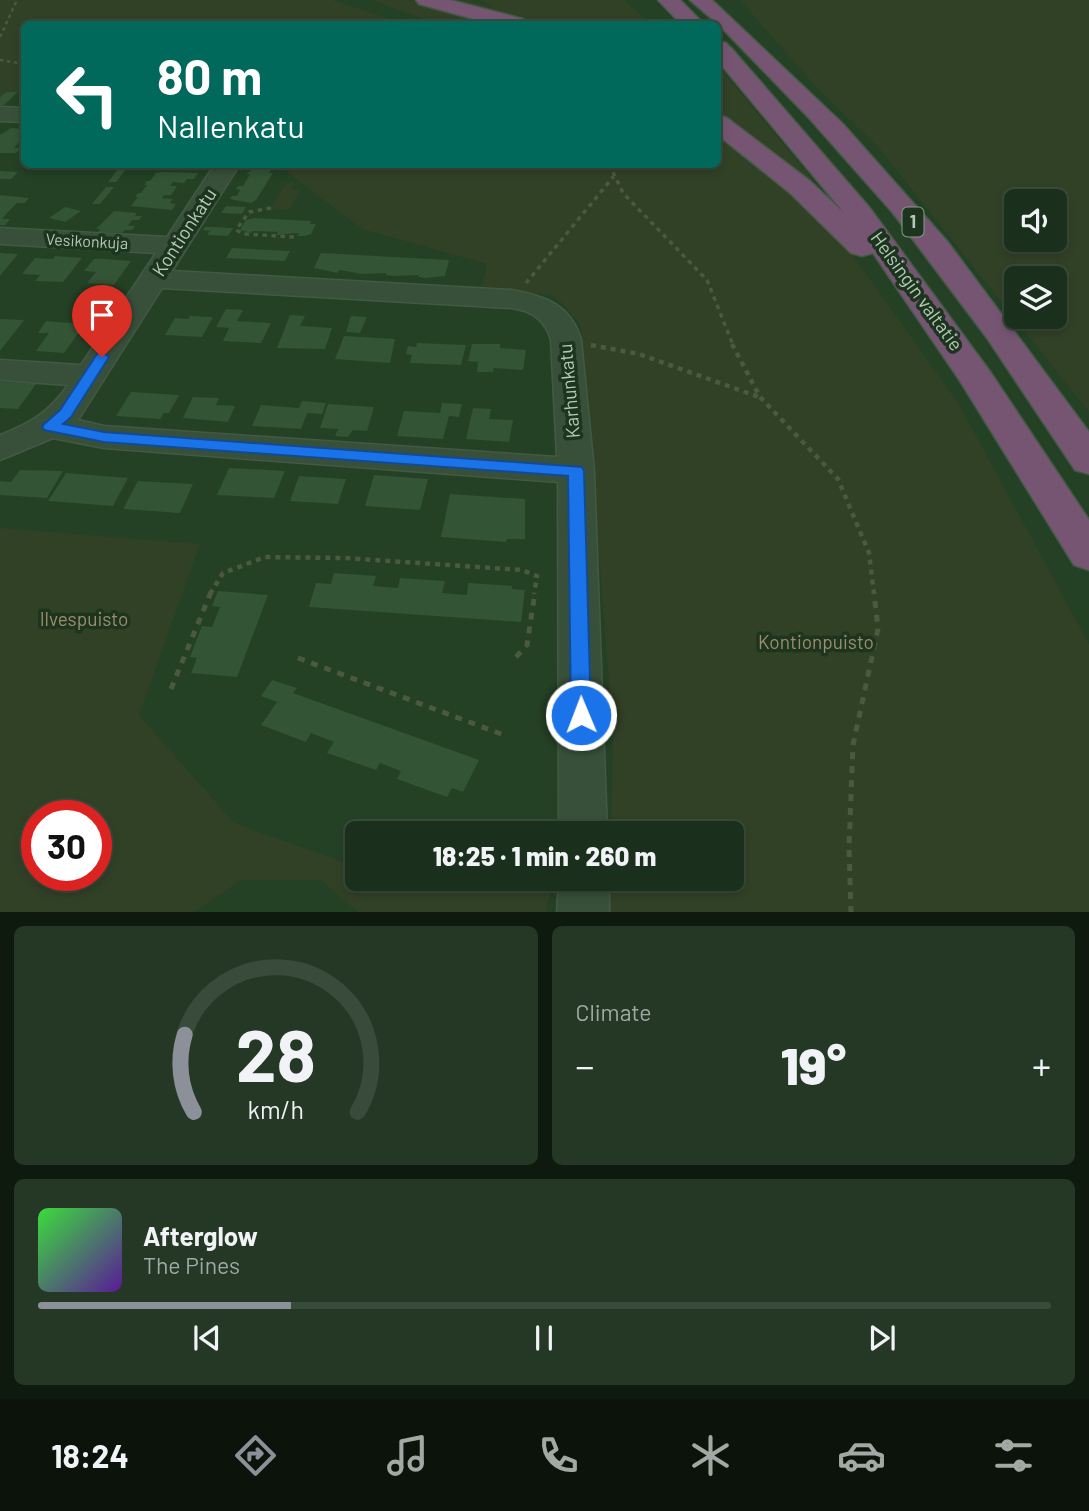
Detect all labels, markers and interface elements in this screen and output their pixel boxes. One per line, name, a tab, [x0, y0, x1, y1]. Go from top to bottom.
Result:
text: 80 m	[157, 46, 262, 105]
icon: left	[42, 49, 133, 140]
text: Nallenkatu	[157, 106, 305, 144]
street label: Kontionkatu	[147, 183, 221, 280]
map controls	[1004, 189, 1067, 329]
button: sound	[1004, 189, 1067, 252]
road number: 1	[902, 208, 923, 236]
street label: Helsingin valtatie	[867, 227, 968, 355]
street label: Vesikonkuja	[45, 229, 129, 252]
button: layers	[1004, 266, 1067, 329]
pin	[72, 285, 132, 357]
icon: arrive	[83, 296, 121, 334]
street label: Karhunkatu	[553, 343, 584, 439]
park label: Ilvespuisto	[40, 607, 128, 630]
park label: Kontionpuisto	[758, 630, 874, 653]
position arrow	[544, 678, 618, 752]
speed limit sign: 30	[21, 800, 112, 891]
text: 18:25 · 1 min · 260 m	[433, 840, 656, 871]
text: Climate	[576, 998, 652, 1026]
text: 28	[236, 1009, 316, 1097]
text: 19°	[780, 1033, 846, 1095]
text: −	[576, 1042, 595, 1088]
text: +	[1032, 1042, 1051, 1088]
text: km/h	[247, 1093, 304, 1123]
text: Afterglow	[143, 1220, 258, 1251]
text: The Pines	[143, 1251, 240, 1279]
icon: previous	[188, 1319, 226, 1357]
icon: pause	[525, 1319, 563, 1357]
icon: next	[863, 1319, 901, 1357]
icon: directions	[231, 1431, 280, 1480]
icon: music	[383, 1431, 432, 1480]
icon: phone	[534, 1431, 583, 1480]
icon: climate	[686, 1431, 735, 1480]
icon: car	[837, 1431, 886, 1480]
icon: filters	[989, 1431, 1038, 1480]
text: 18:24	[51, 1436, 129, 1474]

